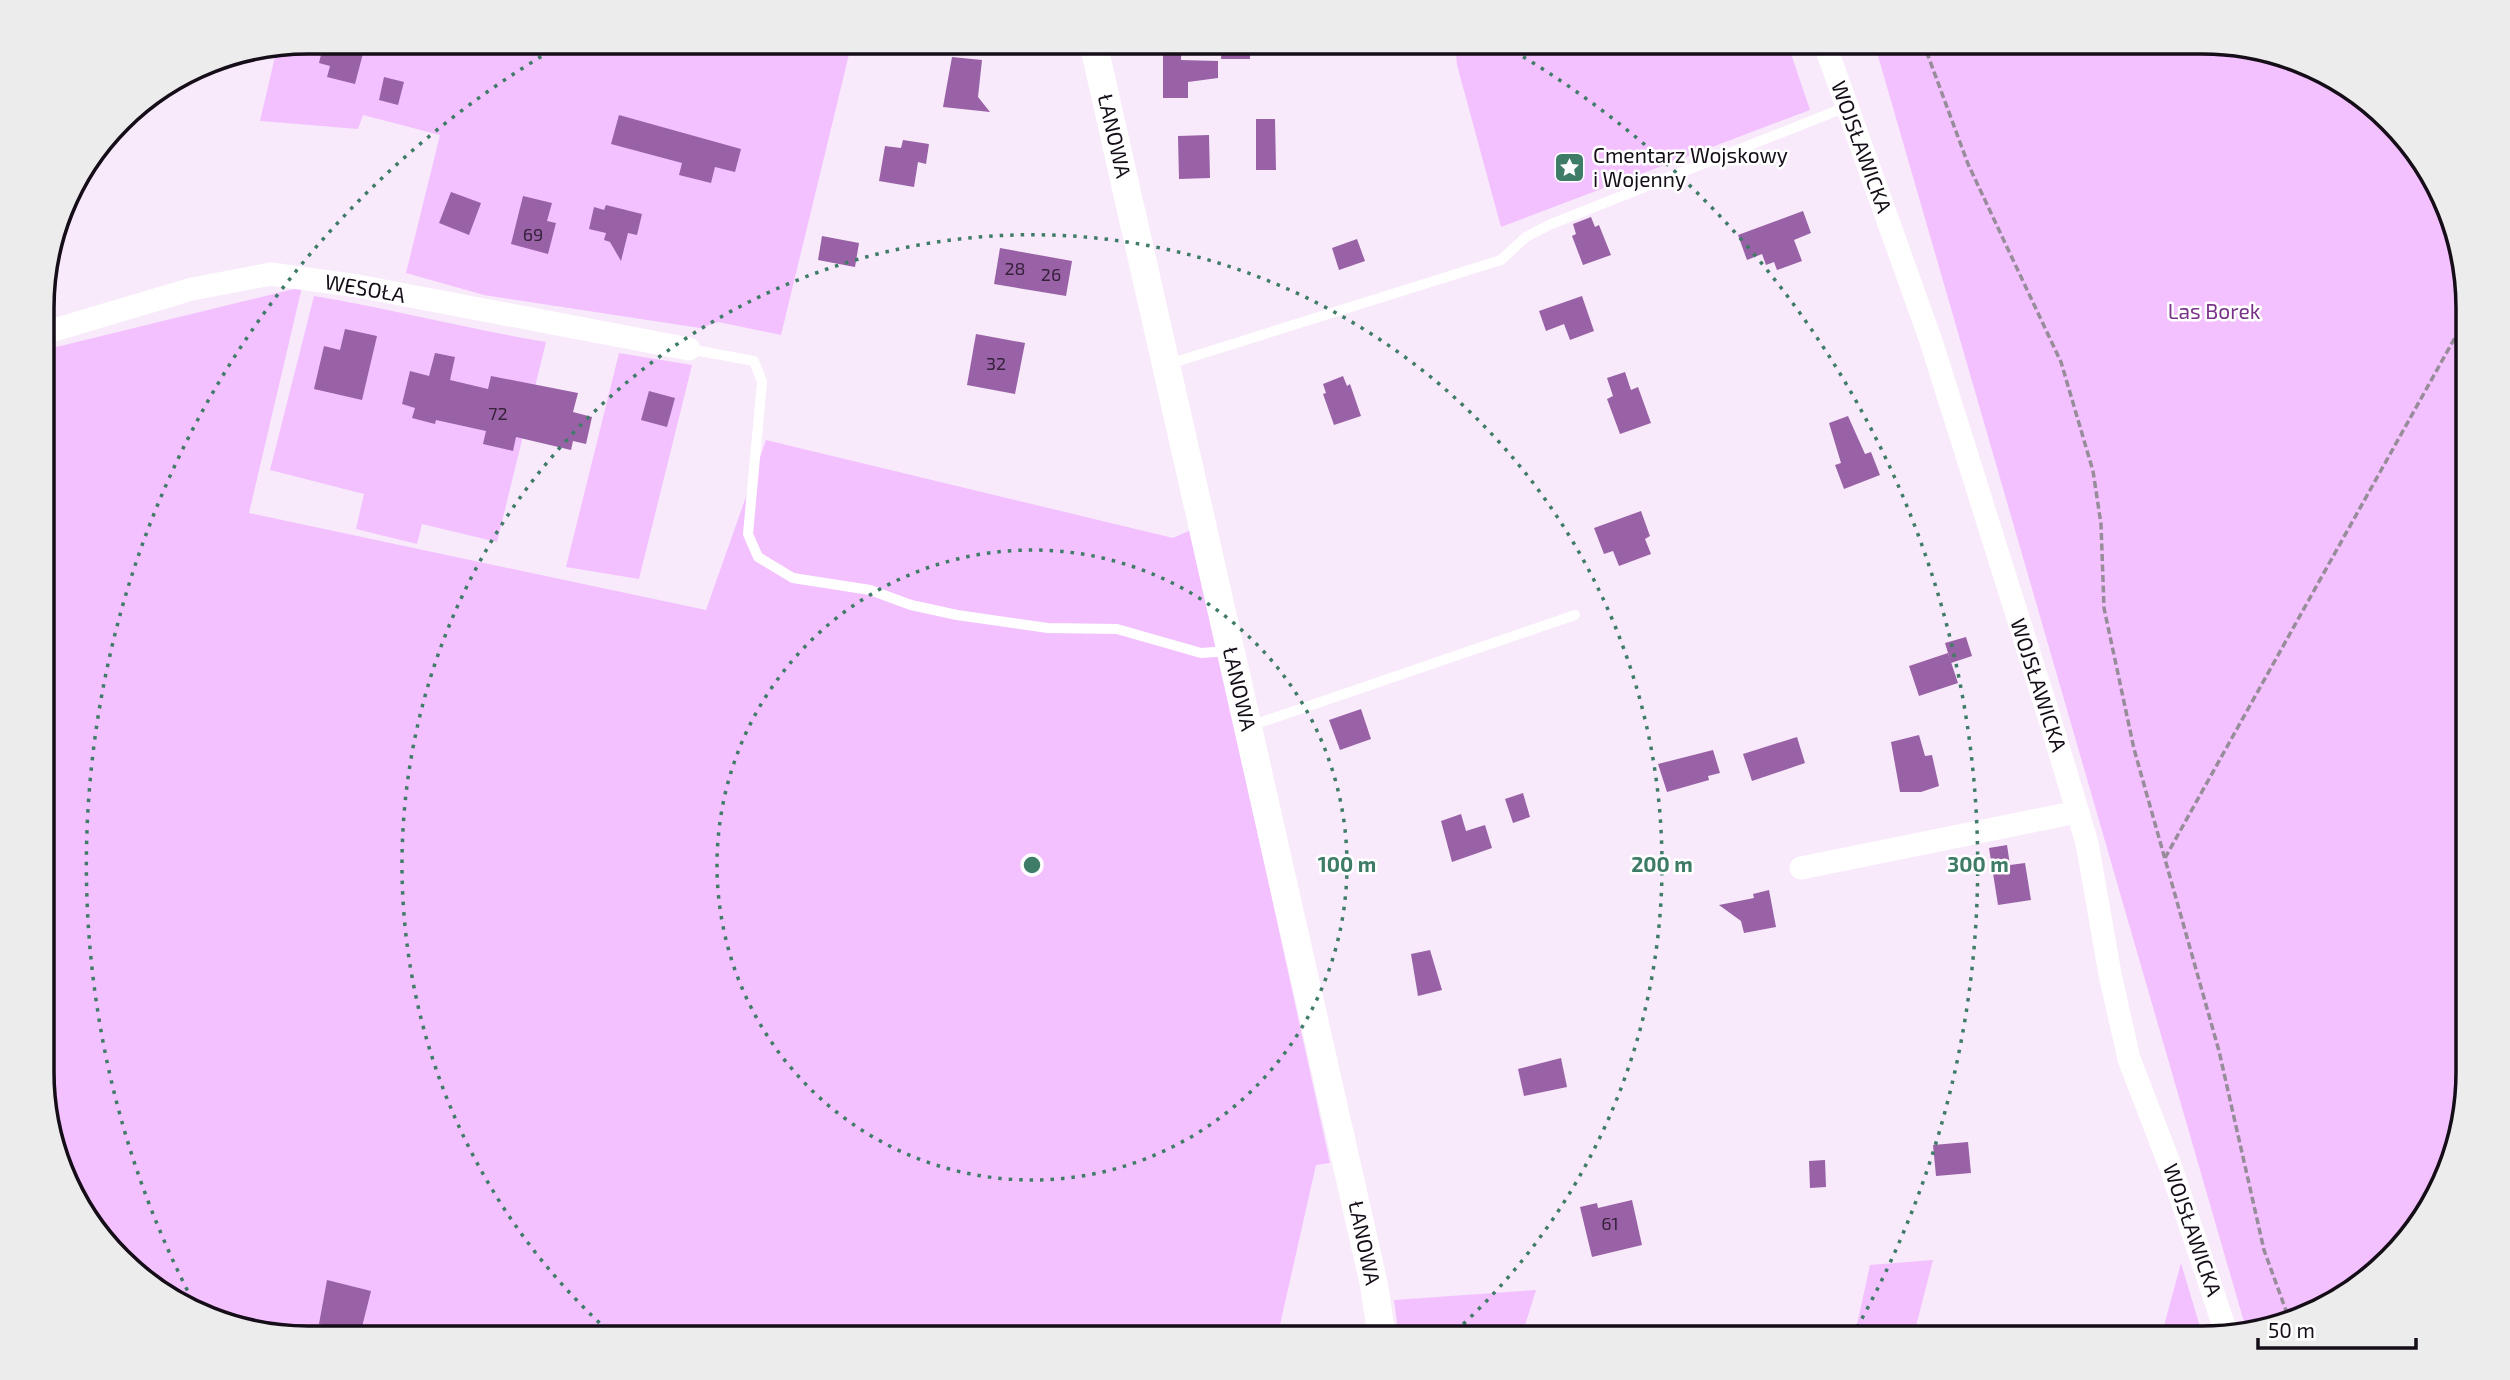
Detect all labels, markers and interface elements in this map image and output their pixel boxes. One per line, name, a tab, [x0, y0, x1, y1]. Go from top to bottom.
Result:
street label: WOJSŁAWICKA	[1827, 77, 1898, 216]
street label: ŁANOWA	[1094, 91, 1137, 180]
place label: Cmentarz Wojskowy i Wojenny	[1593, 142, 1788, 192]
place icon: Cmentarz Wojskowy i Wojenny	[1553, 151, 1587, 185]
house number: 69	[523, 223, 543, 245]
house number: 28	[1004, 257, 1026, 279]
house number: 26	[1041, 263, 1061, 285]
street label: WESOŁA	[323, 268, 408, 307]
park label: Las Borek	[2168, 298, 2261, 323]
house number: 32	[986, 352, 1006, 374]
house number: 72	[488, 402, 508, 424]
street label: WOJSŁAWICKA	[2006, 615, 2073, 754]
street label: ŁANOWA	[1219, 644, 1262, 733]
text: 100 m	[1318, 851, 1376, 876]
text: 200 m	[1631, 851, 1693, 876]
text: 300 m	[1947, 851, 2009, 876]
centre of rings	[1020, 853, 1044, 877]
street label: WOJSŁAWICKA	[2159, 1160, 2228, 1299]
street label: ŁANOWA	[1344, 1198, 1387, 1287]
house number: 61	[1601, 1212, 1619, 1234]
scale bar	[2258, 1306, 2416, 1350]
text: 50 m	[2268, 1317, 2315, 1342]

